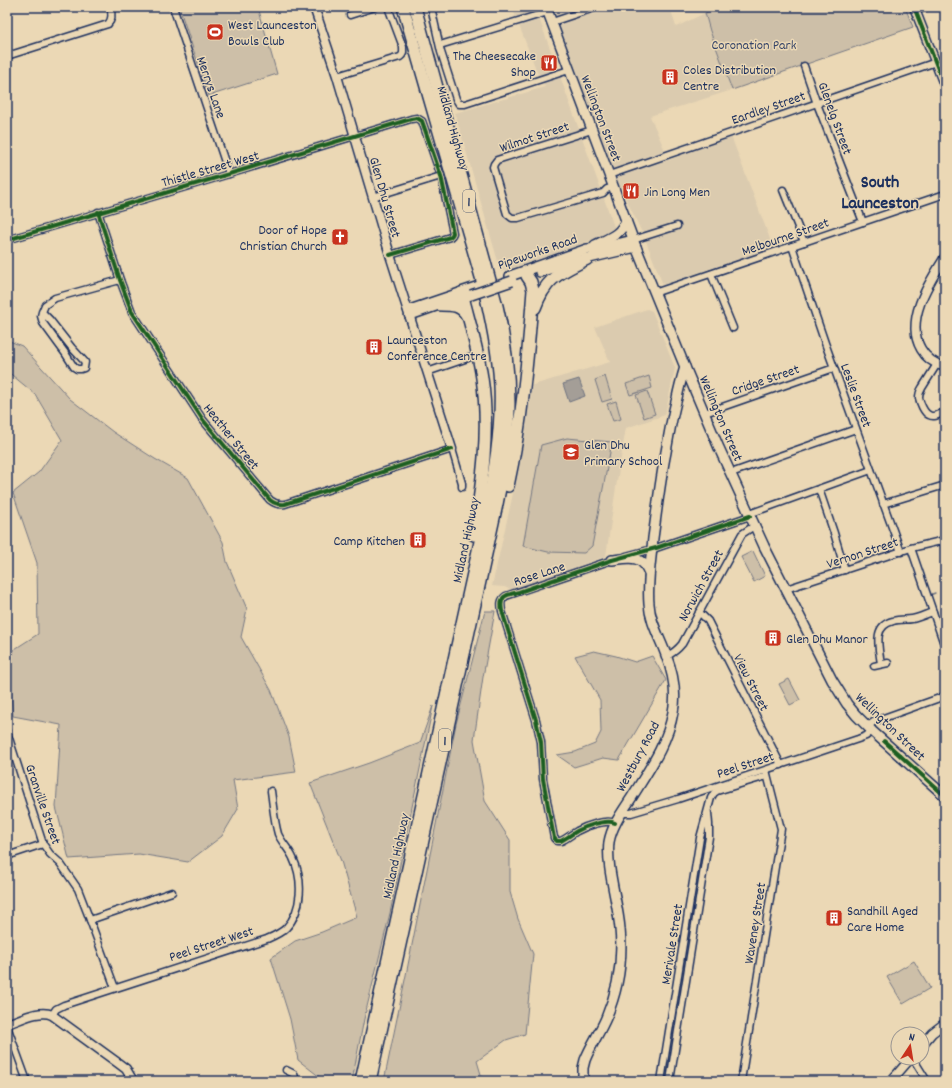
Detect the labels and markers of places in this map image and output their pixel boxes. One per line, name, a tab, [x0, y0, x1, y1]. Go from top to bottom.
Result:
place label: West Launceston Bowls Club	[228, 16, 317, 52]
sports icon: West Launceston Bowls Club	[205, 22, 225, 42]
place label: The Cheesecake Shop	[453, 47, 536, 83]
restaurant icon: The Cheesecake Shop	[539, 53, 559, 73]
place label: Coles Distribution Centre	[683, 61, 776, 97]
building icon: Coles Distribution Centre	[660, 67, 680, 87]
restaurant icon: Jin Long Men	[621, 181, 641, 201]
place label: Jin Long Men	[644, 183, 710, 203]
place label: Door of Hope Christian Church	[239, 221, 327, 257]
church icon: Door of Hope Christian Church	[330, 227, 350, 247]
place label: Launceston Conference Centre	[387, 331, 487, 367]
building icon: Launceston Conference Centre	[364, 337, 384, 357]
place label: Glen Dhu Primary School	[584, 436, 663, 472]
school or university icon: Glen Dhu Primary School	[561, 442, 581, 462]
building icon: Camp Kitchen	[408, 530, 428, 550]
place label: Camp Kitchen	[333, 532, 405, 552]
building icon: Glen Dhu Manor	[763, 628, 783, 648]
place label: Glen Dhu Manor	[786, 630, 869, 650]
place label: Sandhill Aged Care Home	[847, 902, 918, 938]
building icon: Sandhill Aged Care Home	[824, 908, 844, 928]

